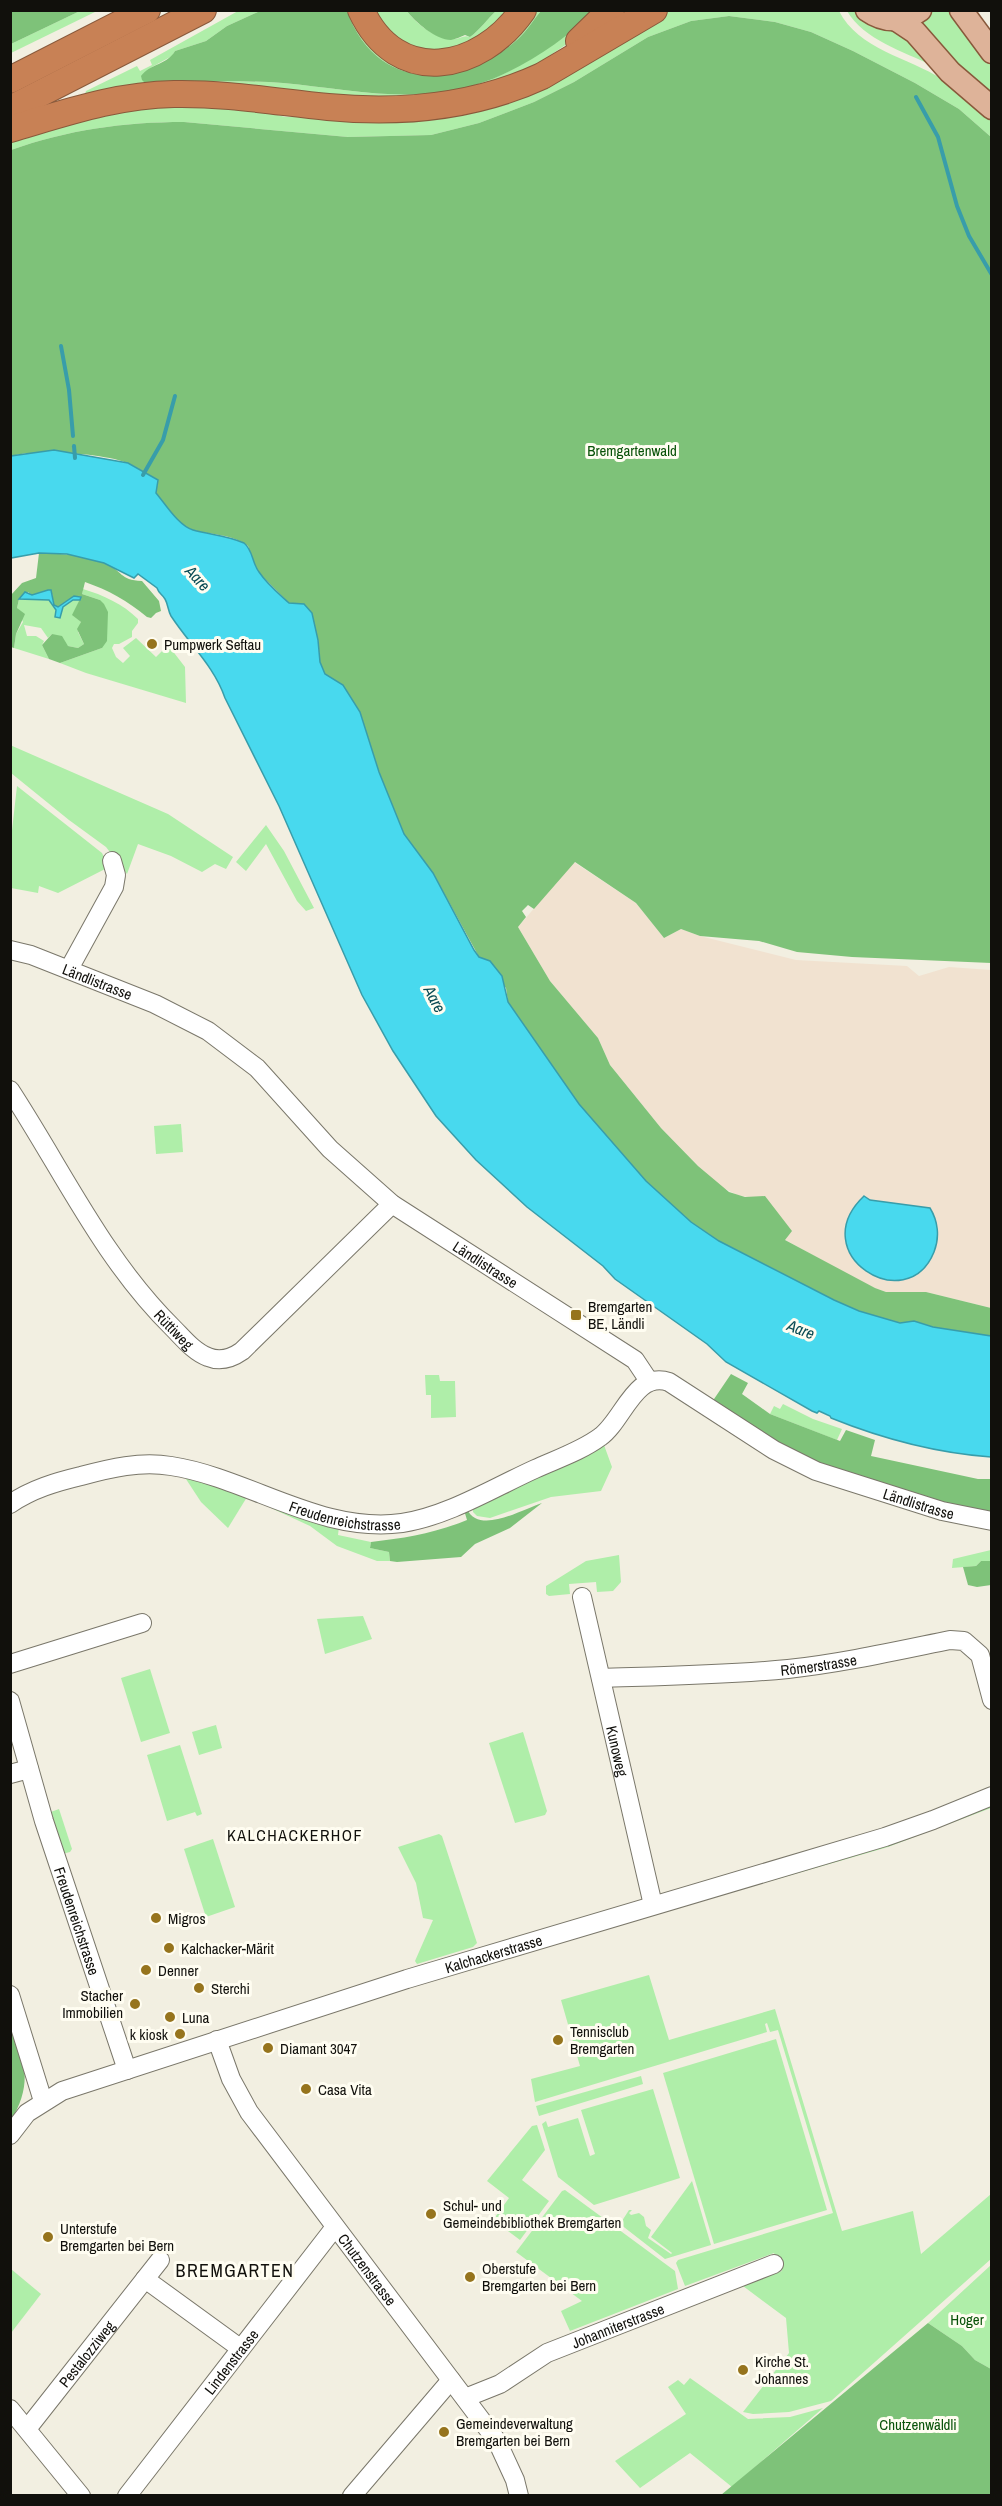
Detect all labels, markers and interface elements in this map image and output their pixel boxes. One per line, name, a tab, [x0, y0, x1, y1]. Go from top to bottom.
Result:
park label: Bremgartenwald	[587, 440, 677, 461]
water label: Aare	[180, 560, 215, 596]
place label: Pumpwerk Seftau	[164, 634, 261, 655]
marker: Pumpwerk Seftau	[145, 637, 159, 651]
street label: Ländlistrasse	[60, 958, 135, 1005]
water label: Aare	[418, 981, 451, 1016]
street label: Ländlistrasse	[449, 1236, 522, 1293]
place label: Bremgarten BE, Ländli	[588, 1296, 652, 1334]
street label: Rüttiweg	[150, 1305, 199, 1354]
marker: Bremgarten BE, Ländli	[569, 1308, 583, 1322]
water label: Aare	[783, 1313, 818, 1344]
street label: Ländlistrasse	[881, 1482, 956, 1524]
street label: Freudenreichstrasse	[287, 1495, 402, 1535]
street label: Römerstrasse	[779, 1648, 858, 1680]
street label: Kunoweg	[601, 1724, 634, 1778]
district label: KALCHACKERHOF	[227, 1824, 363, 1846]
street label: Freudenreichstrasse	[49, 1864, 105, 1978]
place label: Migros	[168, 1908, 206, 1929]
marker: Migros	[149, 1911, 163, 1925]
street label: Kalchackerstrasse	[442, 1929, 545, 1978]
place label: Kalchacker-Märit	[181, 1938, 275, 1959]
marker: Kalchacker-Märit	[162, 1941, 176, 1955]
place label: Denner	[158, 1960, 198, 1981]
marker: Denner	[139, 1963, 153, 1977]
place label: Sterchi	[211, 1978, 250, 1999]
marker: Sterchi	[192, 1981, 206, 1995]
place label: Stacher Immobilien	[62, 1985, 123, 2023]
marker: Stacher Immobilien	[128, 1997, 142, 2011]
place label: Luna	[182, 2007, 210, 2028]
marker: Luna	[163, 2010, 177, 2024]
place label: Tennisclub Bremgarten	[570, 2021, 634, 2059]
place label: k kiosk	[130, 2024, 169, 2045]
marker: k kiosk	[173, 2027, 187, 2041]
marker: Tennisclub Bremgarten	[551, 2033, 565, 2047]
place label: Diamant 3047	[280, 2038, 357, 2059]
marker: Diamant 3047	[261, 2041, 275, 2055]
place label: Casa Vita	[318, 2079, 372, 2100]
marker: Casa Vita	[299, 2082, 313, 2096]
place label: Schul- und Gemeindebibliothek Bremgarten	[443, 2195, 621, 2233]
marker: Schul- und Gemeindebibliothek Bremgarten	[424, 2207, 438, 2221]
place label: Unterstufe Bremgarten bei Bern	[60, 2218, 174, 2256]
street label: Chutzenstrasse	[333, 2229, 402, 2310]
marker: Unterstufe Bremgarten bei Bern	[41, 2230, 55, 2244]
district label: BREMGARTEN	[176, 2258, 294, 2283]
place label: Oberstufe Bremgarten bei Bern	[482, 2258, 596, 2296]
marker: Oberstufe Bremgarten bei Bern	[463, 2270, 477, 2284]
street label: Johanniterstrasse	[568, 2298, 667, 2353]
park label: Hoger	[950, 2309, 984, 2330]
street label: Pestalozziweg	[54, 2316, 119, 2391]
street label: Lindenstrasse	[199, 2324, 263, 2399]
place label: Kirche St. Johannes	[755, 2351, 809, 2389]
marker: Kirche St. Johannes	[736, 2363, 750, 2377]
place label: Gemeindeverwaltung Bremgarten bei Bern	[456, 2413, 573, 2451]
park label: Chutzenwäldli	[879, 2414, 957, 2435]
marker: Gemeindeverwaltung Bremgarten bei Bern	[437, 2425, 451, 2439]

